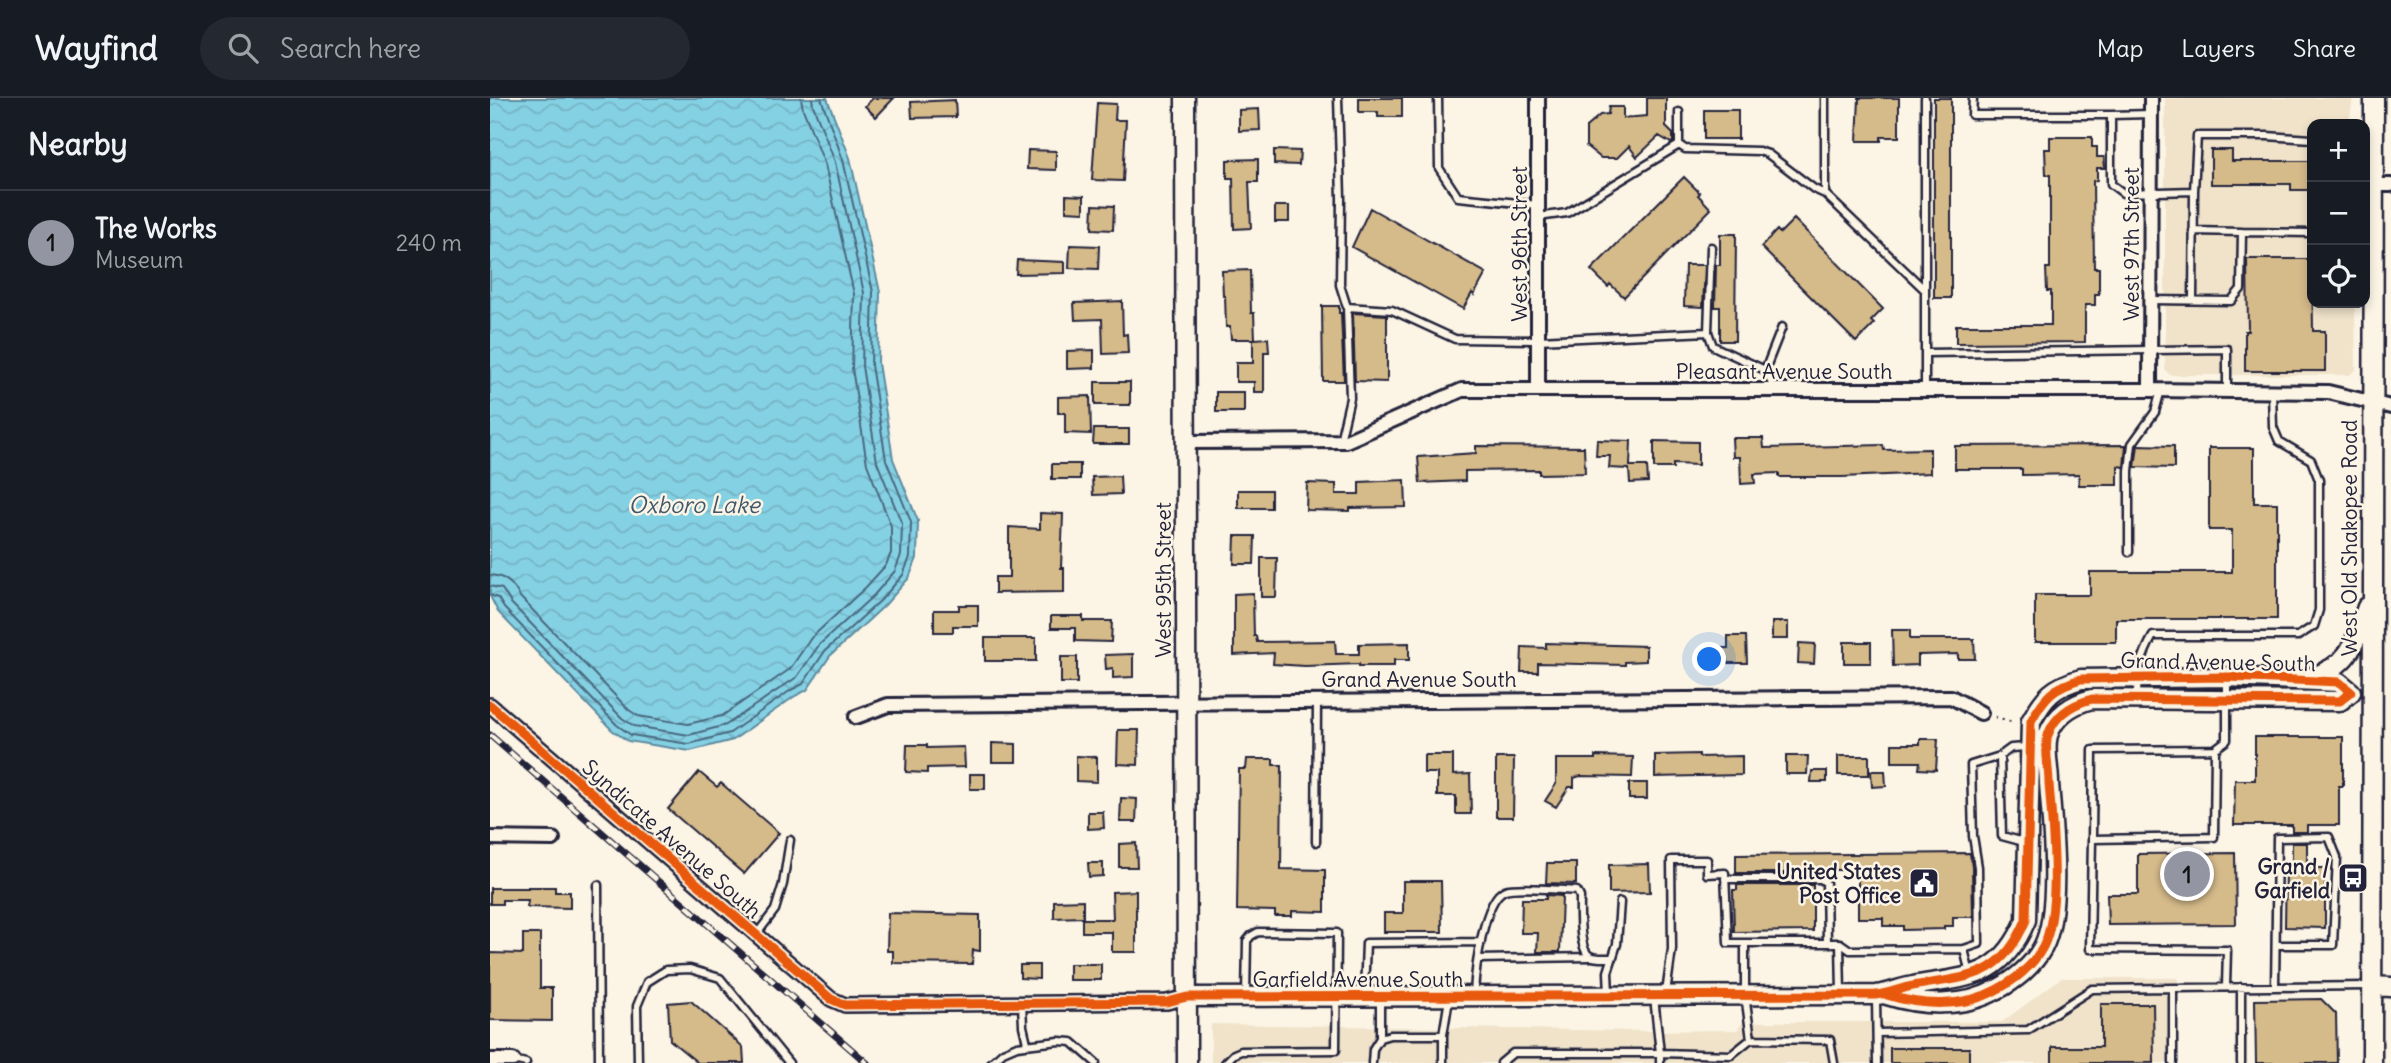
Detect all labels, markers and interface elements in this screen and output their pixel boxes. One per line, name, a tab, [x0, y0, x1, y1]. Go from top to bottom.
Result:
search box	[200, 17, 690, 80]
text: Wayfind	[35, 27, 158, 69]
icon: search	[224, 29, 262, 67]
text: Search here	[280, 32, 421, 65]
text: Map	[2097, 33, 2143, 63]
text: Layers	[2181, 33, 2255, 63]
text: Share	[2293, 33, 2356, 63]
map controls	[2307, 119, 2370, 308]
button: +	[2307, 119, 2370, 182]
text: Nearby	[28, 125, 128, 163]
street label: West 96th Street	[1506, 166, 1533, 322]
street label: West 97th Street	[2118, 167, 2145, 321]
button: −	[2307, 182, 2370, 245]
text: The Works	[95, 212, 217, 245]
text: 1	[46, 228, 56, 257]
text: 240 m	[396, 228, 462, 257]
text: Museum	[95, 245, 183, 274]
button: locate	[2307, 245, 2370, 308]
street label: Pleasant Avenue South	[1676, 358, 1892, 385]
street label: West Old Shakopee Road	[2336, 420, 2363, 656]
water label: Oxboro Lake	[628, 490, 761, 519]
street label: West 95th Street	[1150, 502, 1177, 658]
your location	[1692, 642, 1726, 676]
street label: Grand Avenue South	[2120, 647, 2316, 677]
street label: Grand Avenue South	[1321, 666, 1517, 693]
street label: Syndicate Avenue South	[577, 754, 767, 924]
pin: 1	[2164, 848, 2210, 900]
place label: Grand / Garfield	[2254, 853, 2331, 904]
place label: United States Post Office	[1776, 858, 1901, 909]
bus stop icon: Grand / Garfield	[2336, 861, 2370, 895]
public building icon: United States Post Office	[1907, 866, 1941, 900]
street label: Garfield Avenue South	[1253, 966, 1464, 993]

